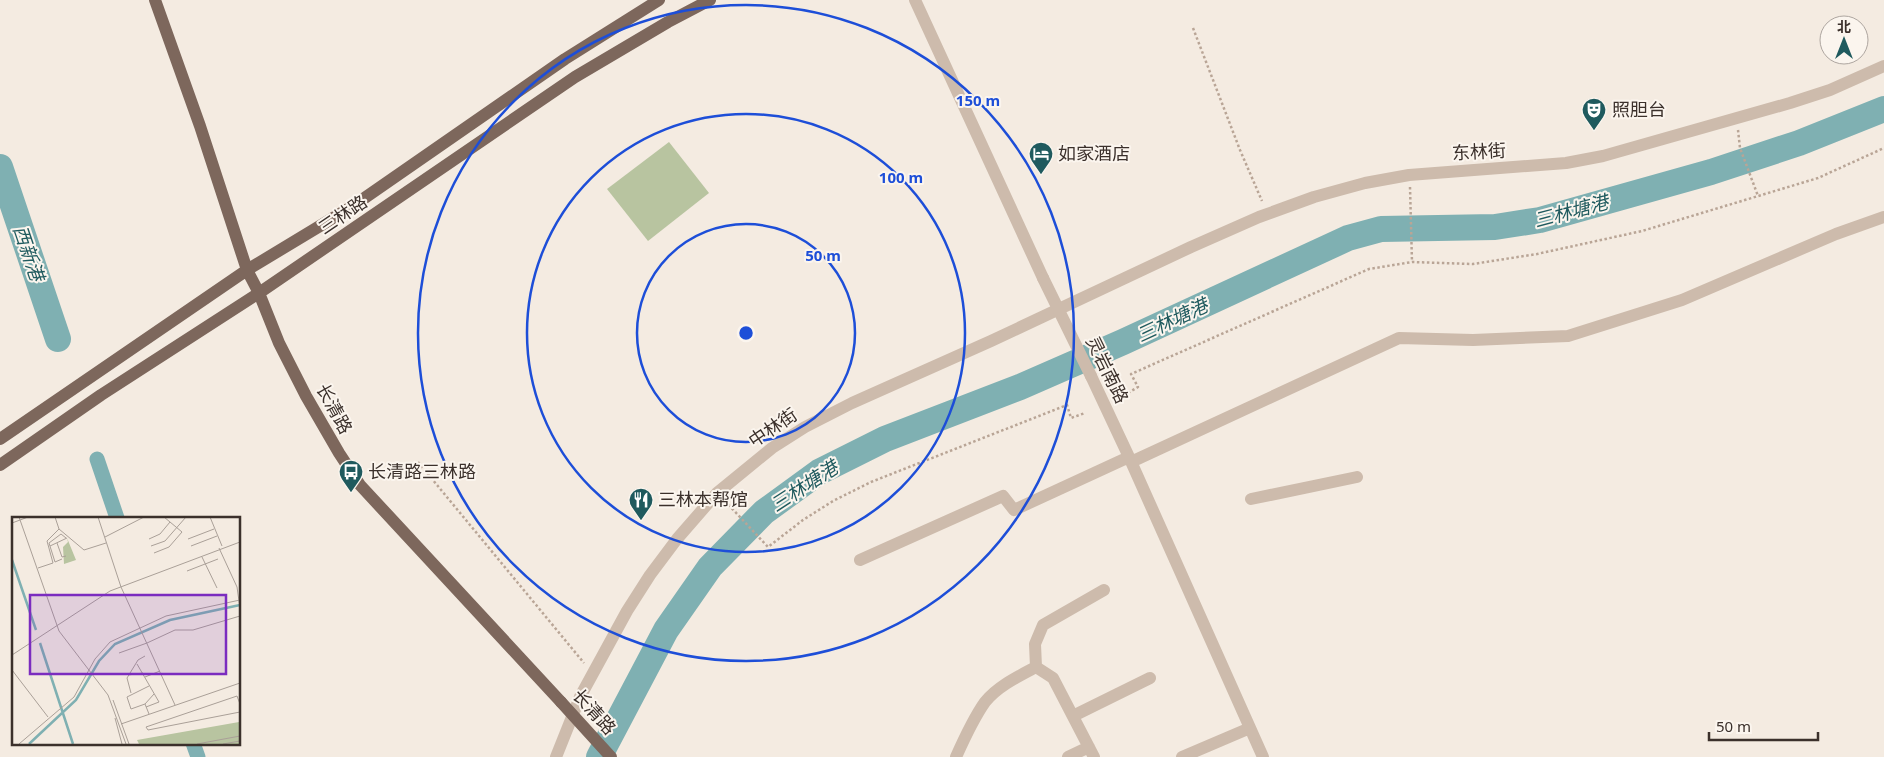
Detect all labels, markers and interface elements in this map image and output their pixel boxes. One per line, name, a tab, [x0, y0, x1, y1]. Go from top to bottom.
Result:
north arrow	[1819, 15, 1869, 65]
text: 北	[1837, 17, 1851, 36]
text: 150 m	[956, 90, 1000, 110]
theatre icon: 照胆台	[1581, 97, 1607, 131]
place label: 照胆台	[1612, 97, 1666, 121]
street label: 东林街	[1451, 138, 1507, 164]
hotel icon: 如家酒店	[1028, 141, 1054, 175]
place label: 如家酒店	[1058, 141, 1130, 165]
text: 100 m	[879, 167, 923, 187]
water label: 三林塘港	[1531, 188, 1614, 233]
street label: 三林路	[313, 189, 372, 239]
water label: 西新港	[7, 222, 52, 287]
text: 50 m	[805, 245, 841, 265]
water label: 三林塘港	[1132, 291, 1215, 348]
centre of rings	[737, 324, 755, 342]
street label: 灵岩南路	[1081, 332, 1134, 407]
street label: 长清路	[311, 379, 358, 438]
street label: 中林街	[743, 402, 802, 452]
water label: 三林塘港	[765, 453, 845, 518]
bus stop icon: 长清路三林路	[338, 459, 364, 493]
place label: 长清路三林路	[368, 459, 476, 483]
restaurant icon: 三林本帮馆	[628, 487, 654, 521]
place label: 三林本帮馆	[658, 487, 748, 511]
inset map	[12, 517, 240, 744]
street label: 长清路	[568, 683, 622, 739]
scale bar	[1709, 710, 1818, 742]
text: 50 m	[1716, 716, 1751, 736]

